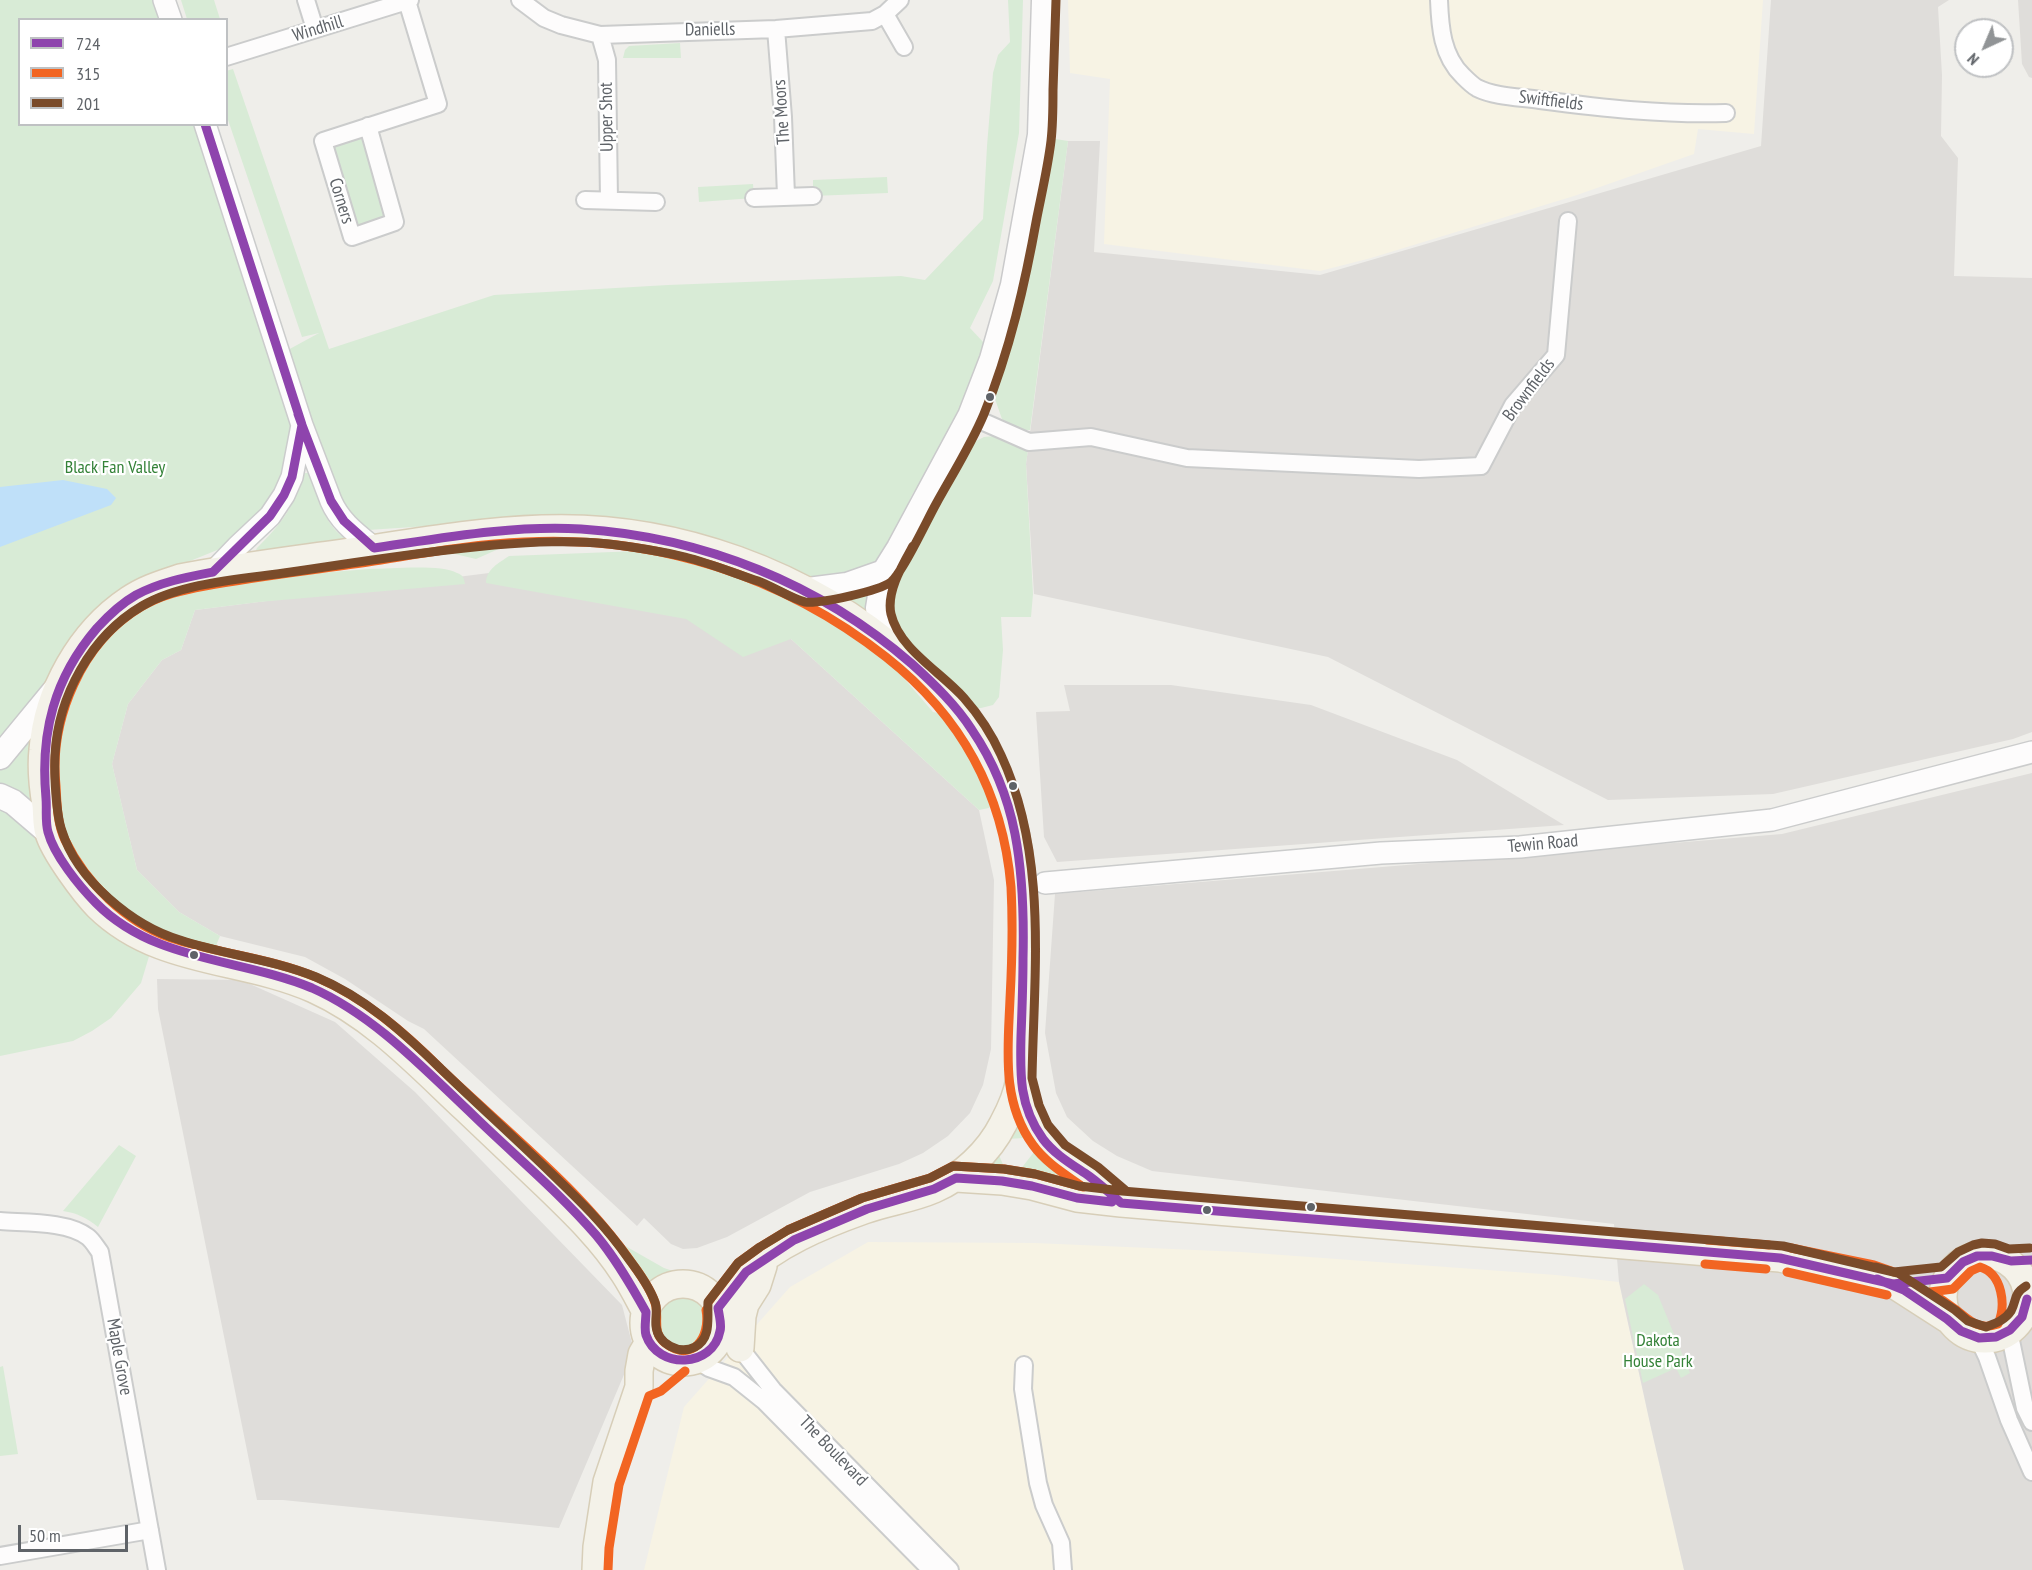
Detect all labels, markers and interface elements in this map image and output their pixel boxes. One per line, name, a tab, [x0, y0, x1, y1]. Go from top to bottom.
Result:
street label: Windhill	[290, 11, 346, 47]
legend	[18, 18, 228, 126]
north arrow	[1954, 18, 2014, 78]
street label: Daniells	[685, 19, 735, 41]
text: 724	[76, 32, 100, 55]
text: N	[1963, 49, 1983, 70]
text: 315	[76, 62, 100, 85]
street label: The Moors	[769, 79, 795, 145]
street label: Upper Shot	[596, 82, 618, 152]
street label: Swiftfields	[1517, 86, 1585, 116]
text: 201	[76, 92, 100, 115]
street label: Corners	[324, 175, 358, 227]
street label: Brownfields	[1498, 354, 1560, 426]
unlabelled marker	[984, 391, 996, 403]
park label: Black Fan Valley	[65, 457, 165, 479]
unlabelled marker	[1007, 780, 1019, 792]
street label: Tewin Road	[1507, 830, 1579, 858]
unlabelled marker	[188, 949, 200, 961]
unlabelled marker	[1305, 1201, 1317, 1213]
unlabelled marker	[1201, 1204, 1213, 1216]
street label: Maple Grove	[102, 1317, 136, 1397]
park label: Dakota House Park	[1623, 1330, 1693, 1372]
street label: The Boulevard	[794, 1411, 872, 1491]
scale bar	[21, 1513, 130, 1551]
text: 50 m	[29, 1524, 61, 1547]

